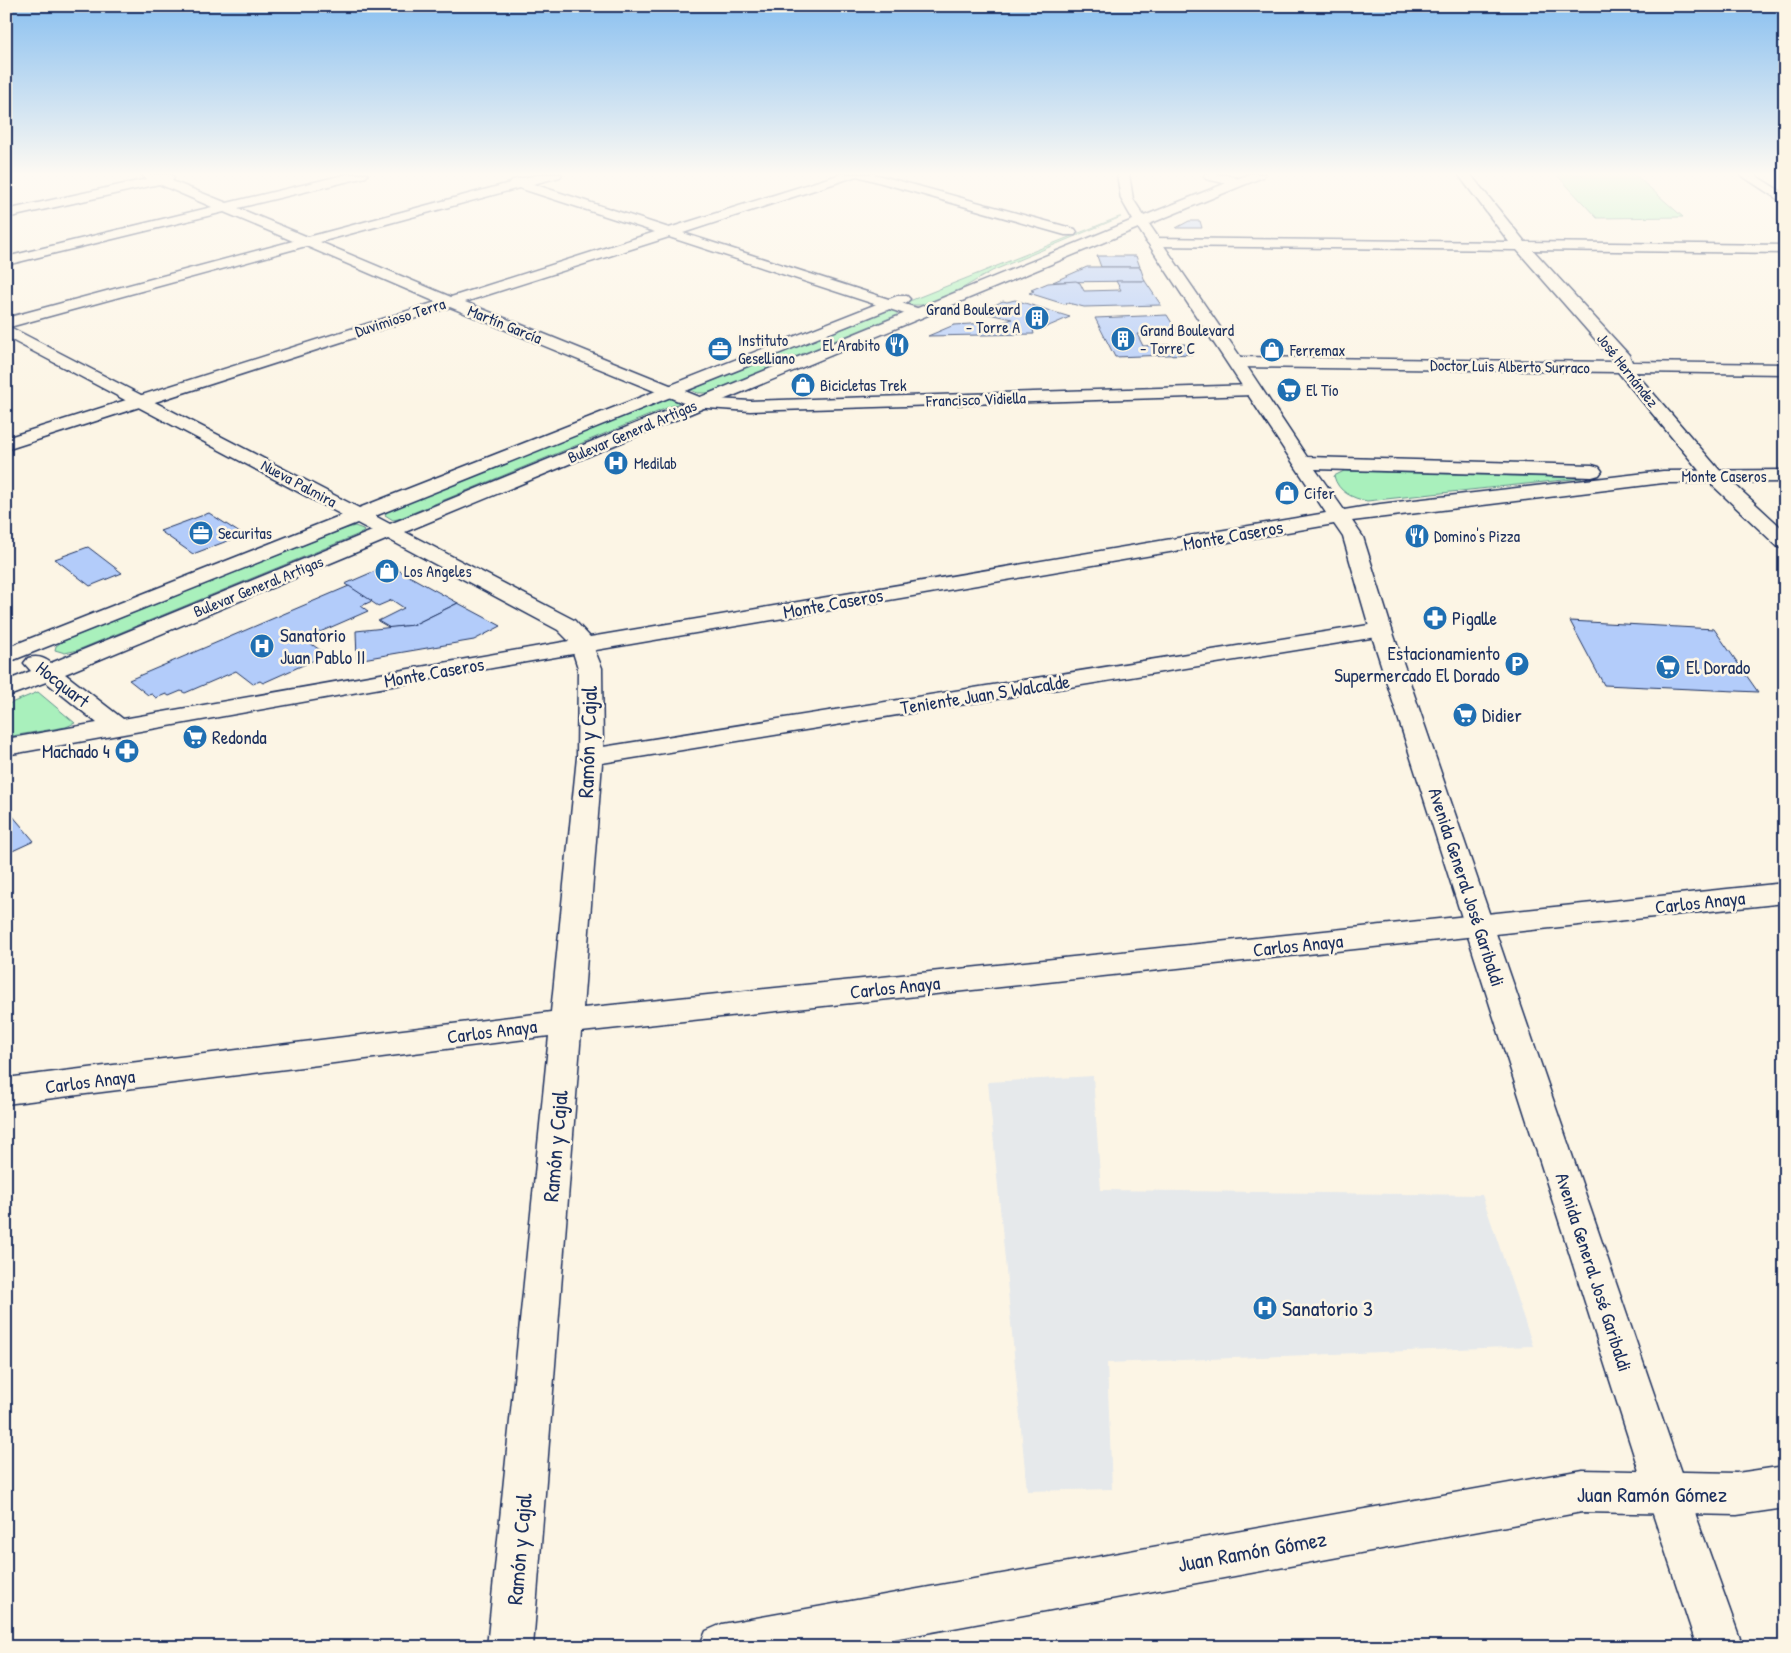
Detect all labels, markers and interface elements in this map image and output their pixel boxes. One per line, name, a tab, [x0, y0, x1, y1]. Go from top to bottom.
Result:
street label: Duvimioso Terra	[352, 292, 448, 342]
place label: Grand Boulevard - Torre A	[926, 298, 1020, 338]
street label: Martín García	[465, 299, 545, 349]
building icon: Grand Boulevard - Torre A	[1024, 305, 1050, 331]
place label: Grand Boulevard - Torre C	[1140, 319, 1234, 359]
building icon: Grand Boulevard - Torre C	[1110, 326, 1136, 352]
street label: José Hernández	[1592, 328, 1664, 412]
place label: Instituto Geselliano	[738, 329, 796, 369]
restaurant icon: El Arabito	[884, 332, 910, 358]
place label: El Arabito	[823, 334, 881, 356]
office icon: Instituto Geselliano	[707, 336, 733, 362]
shop icon: Ferremax	[1259, 337, 1285, 363]
place label: Ferremax	[1289, 339, 1345, 361]
street label: Doctor Luis Alberto Surraco	[1430, 354, 1591, 378]
shop icon: Bicicletas Trek	[790, 372, 816, 398]
place label: Bicicletas Trek	[820, 374, 907, 396]
supermarket icon: El Tío	[1276, 377, 1302, 403]
place label: El Tío	[1306, 379, 1339, 401]
street label: Francisco Vidiella	[925, 386, 1026, 412]
street label: Bulevar General Artigas	[564, 394, 700, 468]
hospital icon: Medilab	[603, 450, 629, 476]
place label: Medilab	[634, 452, 677, 474]
street label: Nueva Palmira	[257, 454, 341, 512]
street label: Monte Caseros	[1681, 465, 1767, 487]
shop icon: Cifer	[1274, 480, 1300, 506]
place label: Cifer	[1304, 482, 1335, 504]
street label: Monte Caseros	[1181, 513, 1285, 557]
office icon: Securitas	[188, 520, 214, 546]
place label: Securitas	[218, 522, 272, 544]
restaurant icon: Domino's Pizza	[1404, 523, 1430, 549]
place label: Domino's Pizza	[1434, 525, 1520, 547]
street label: Bulevar General Artigas	[190, 550, 326, 622]
shop icon: Los Angeles	[374, 558, 400, 584]
place label: Los Angeles	[404, 560, 472, 582]
street label: Monte Caseros	[781, 581, 885, 625]
pharmacy icon: Pigalle	[1422, 605, 1448, 631]
place label: Pigalle	[1452, 605, 1497, 631]
place label: Sanatorio Juan Pablo II	[280, 622, 365, 670]
hospital icon: Sanatorio Juan Pablo II	[249, 633, 275, 659]
place label: Estacionamiento Supermercado El Dorado	[1334, 640, 1500, 688]
street label: Monte Caseros	[382, 650, 486, 694]
parking icon: Estacionamiento Supermercado El Dorado	[1504, 651, 1530, 677]
supermarket icon: El Dorado	[1655, 654, 1681, 680]
place label: El Dorado	[1686, 654, 1751, 680]
street label: Hocquart	[31, 655, 96, 713]
street label: Teniente Juan S Walcalde	[898, 668, 1072, 720]
street label: Ramón y Cajal	[570, 685, 604, 799]
supermarket icon: Didier	[1452, 702, 1478, 728]
place label: Didier	[1482, 702, 1523, 728]
supermarket icon: Redonda	[182, 724, 208, 750]
place label: Redonda	[212, 724, 267, 750]
place label: Machado 4	[42, 738, 110, 764]
pharmacy icon: Machado 4	[114, 738, 140, 764]
street label: Avenida General José Garibaldi	[1423, 784, 1511, 990]
street label: Carlos Anaya	[1654, 884, 1747, 920]
street label: Carlos Anaya	[1252, 927, 1345, 963]
street label: Carlos Anaya	[849, 969, 942, 1005]
street label: Carlos Anaya	[446, 1013, 539, 1049]
street label: Carlos Anaya	[44, 1063, 137, 1099]
street label: Ramón y Cajal	[535, 1089, 575, 1203]
street label: Avenida General José Garibaldi	[1550, 1169, 1638, 1375]
place label: Sanatorio 3	[1282, 1293, 1373, 1323]
hospital icon: Sanatorio 3	[1252, 1295, 1278, 1321]
street label: Juan Ramón Gómez	[1577, 1479, 1727, 1509]
street label: Ramón y Cajal	[499, 1492, 539, 1606]
street label: Juan Ramón Gómez	[1175, 1523, 1329, 1579]

